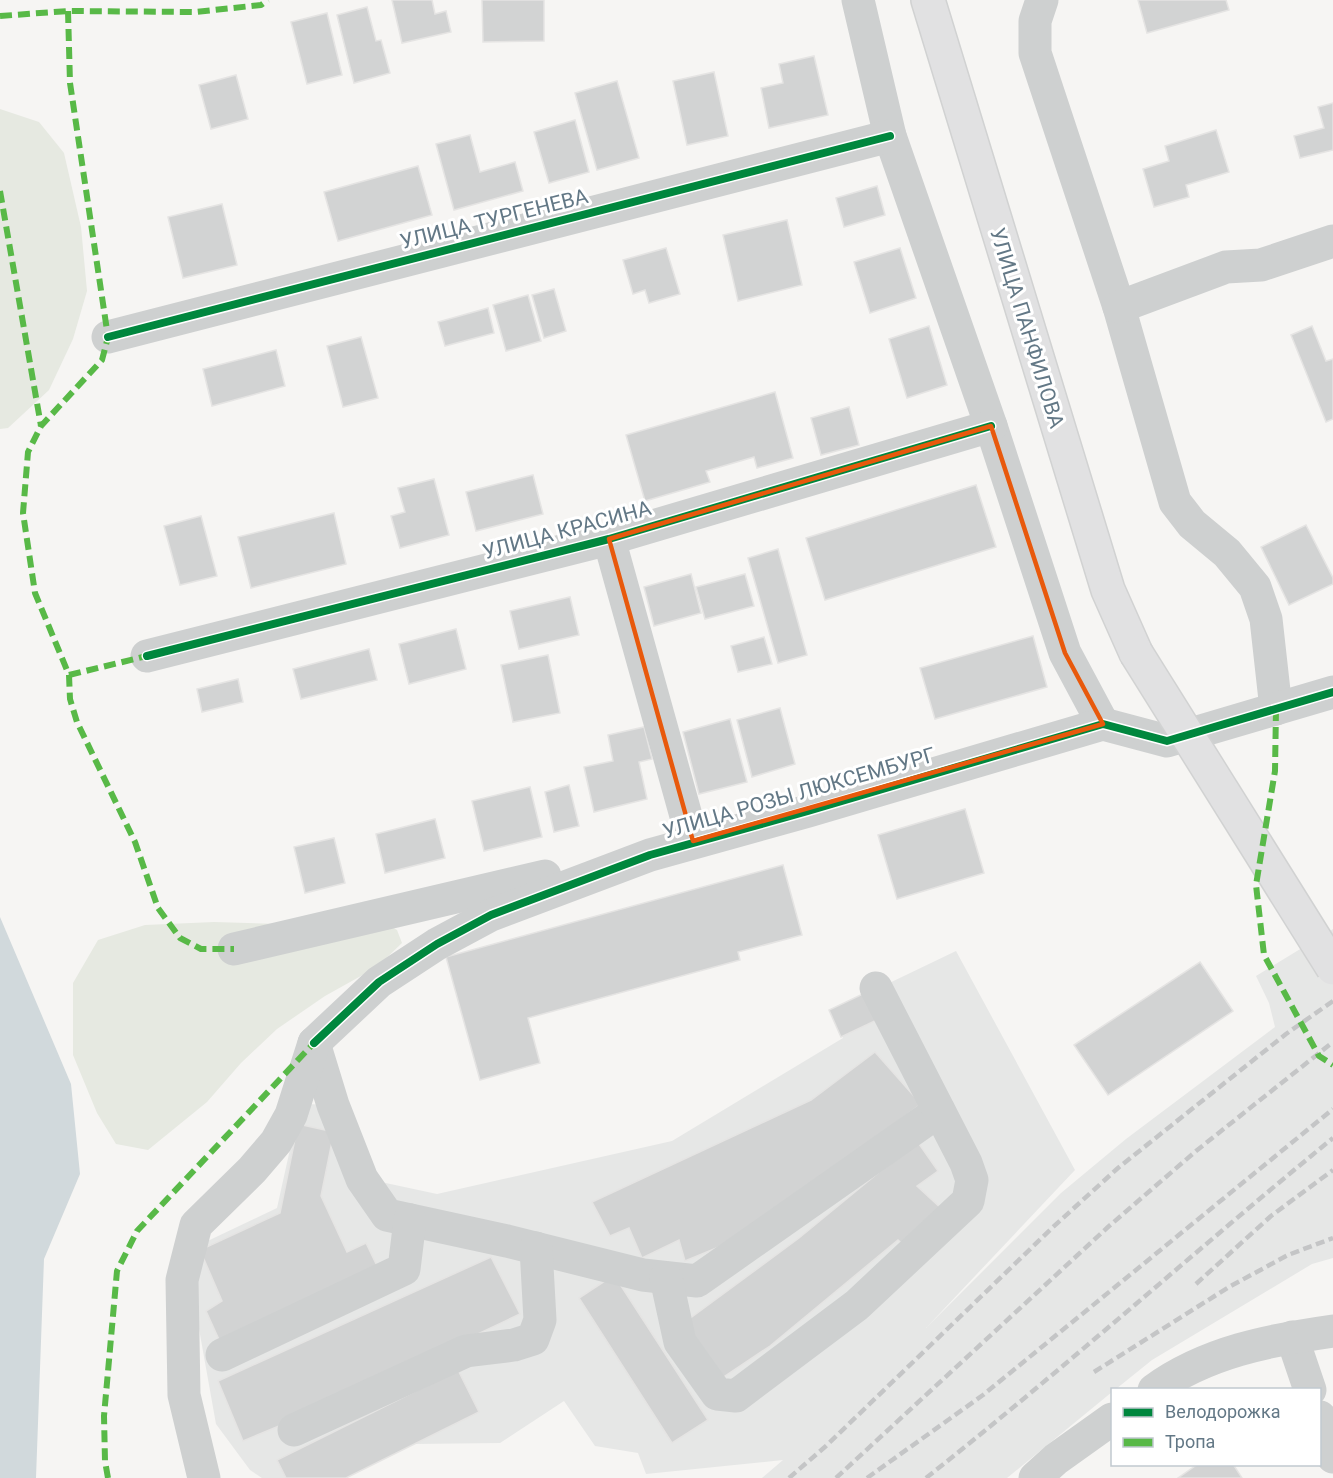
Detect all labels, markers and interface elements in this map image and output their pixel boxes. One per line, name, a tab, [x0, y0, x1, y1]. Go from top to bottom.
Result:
street label: УЛИЦА ТУРГЕНЕВА	[398, 184, 591, 254]
street label: УЛИЦА ПАНФИЛОВА	[985, 225, 1069, 431]
street label: УЛИЦА КРАСИНА	[480, 496, 654, 564]
street label: УЛИЦА РОЗЫ ЛЮКСЕМБУРГ	[660, 743, 938, 843]
legend	[1111, 1388, 1321, 1466]
text: Велодорожка	[1165, 1401, 1280, 1422]
text: Тропа	[1165, 1431, 1215, 1452]

